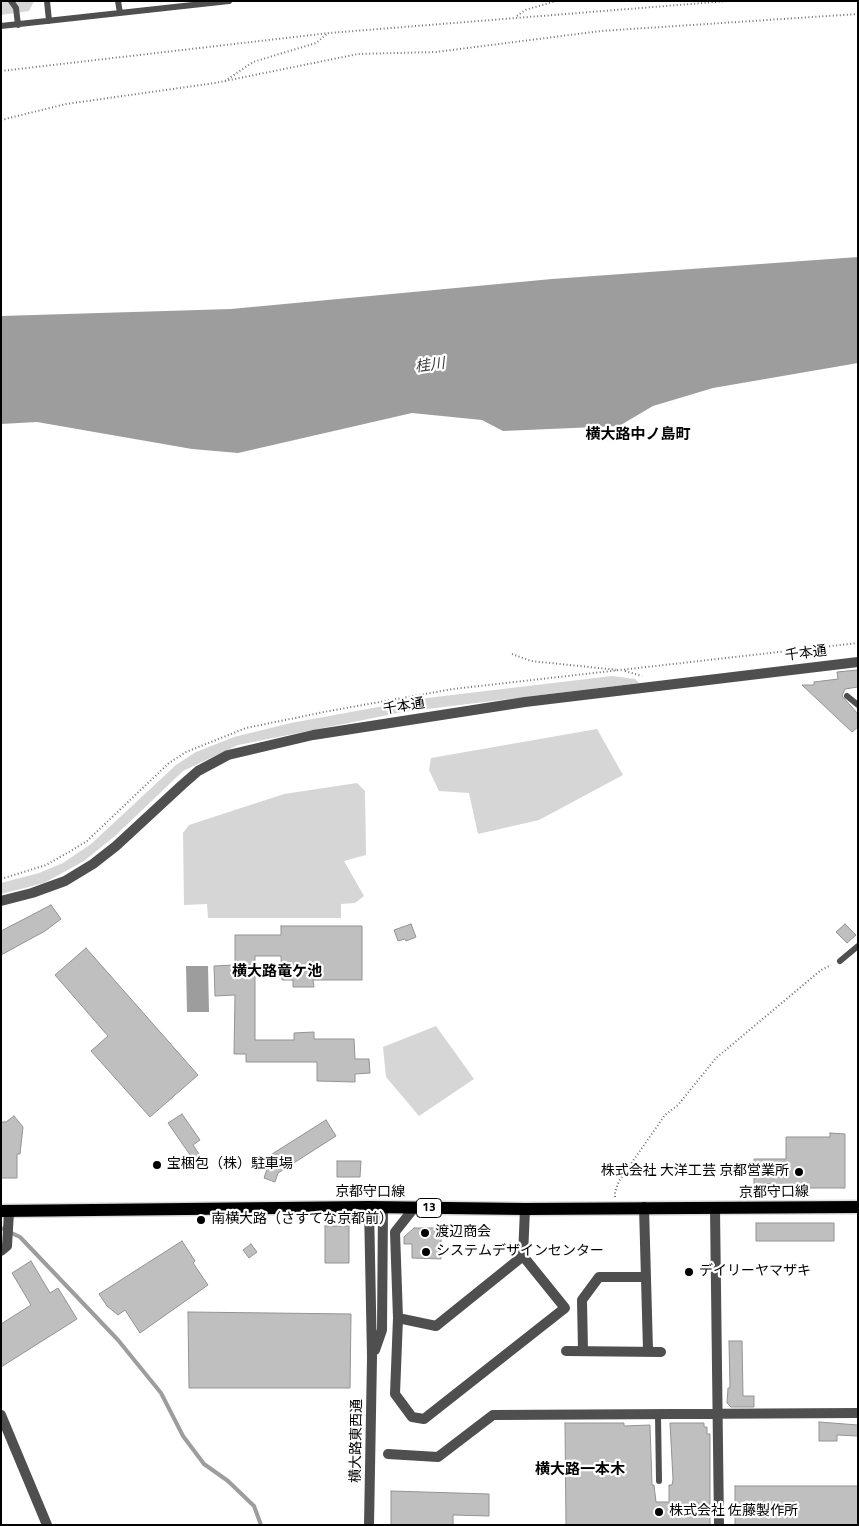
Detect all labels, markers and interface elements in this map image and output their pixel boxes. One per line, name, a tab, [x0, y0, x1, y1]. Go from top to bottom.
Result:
water label: 桂川	[414, 355, 446, 377]
district label: 横大路中ノ島町	[586, 426, 690, 444]
street label: 千本通	[784, 643, 828, 665]
street label: 千本通	[382, 695, 426, 719]
district label: 横大路竜ケ池	[232, 963, 322, 981]
place label: 宝梱包（株）駐車場	[167, 1157, 293, 1173]
marker: 宝梱包（株）駐車場	[151, 1159, 163, 1171]
place label: 株式会社 大洋工芸 京都営業所	[601, 1164, 789, 1180]
marker: 株式会社 大洋工芸 京都営業所	[793, 1166, 805, 1178]
street label: 京都守口線	[739, 1184, 809, 1202]
street label: 京都守口線	[335, 1185, 405, 1201]
road number: 13	[416, 1198, 442, 1218]
place label: 南横大路（さすてな京都前）	[211, 1212, 393, 1228]
marker: 南横大路（さすてな京都前）	[195, 1214, 207, 1226]
place label: 渡辺商会	[435, 1225, 491, 1241]
marker: 渡辺商会	[419, 1227, 431, 1239]
place label: システムデザインセンター	[436, 1244, 604, 1260]
marker: システムデザインセンター	[420, 1246, 432, 1258]
place label: デイリーヤマザキ	[699, 1264, 811, 1280]
marker: デイリーヤマザキ	[683, 1266, 695, 1278]
street label: 横大路東西通	[348, 1399, 366, 1483]
district label: 横大路一本木	[535, 1461, 625, 1479]
place label: 株式会社 佐藤製作所	[669, 1504, 798, 1520]
marker: 株式会社 佐藤製作所	[653, 1506, 665, 1518]

